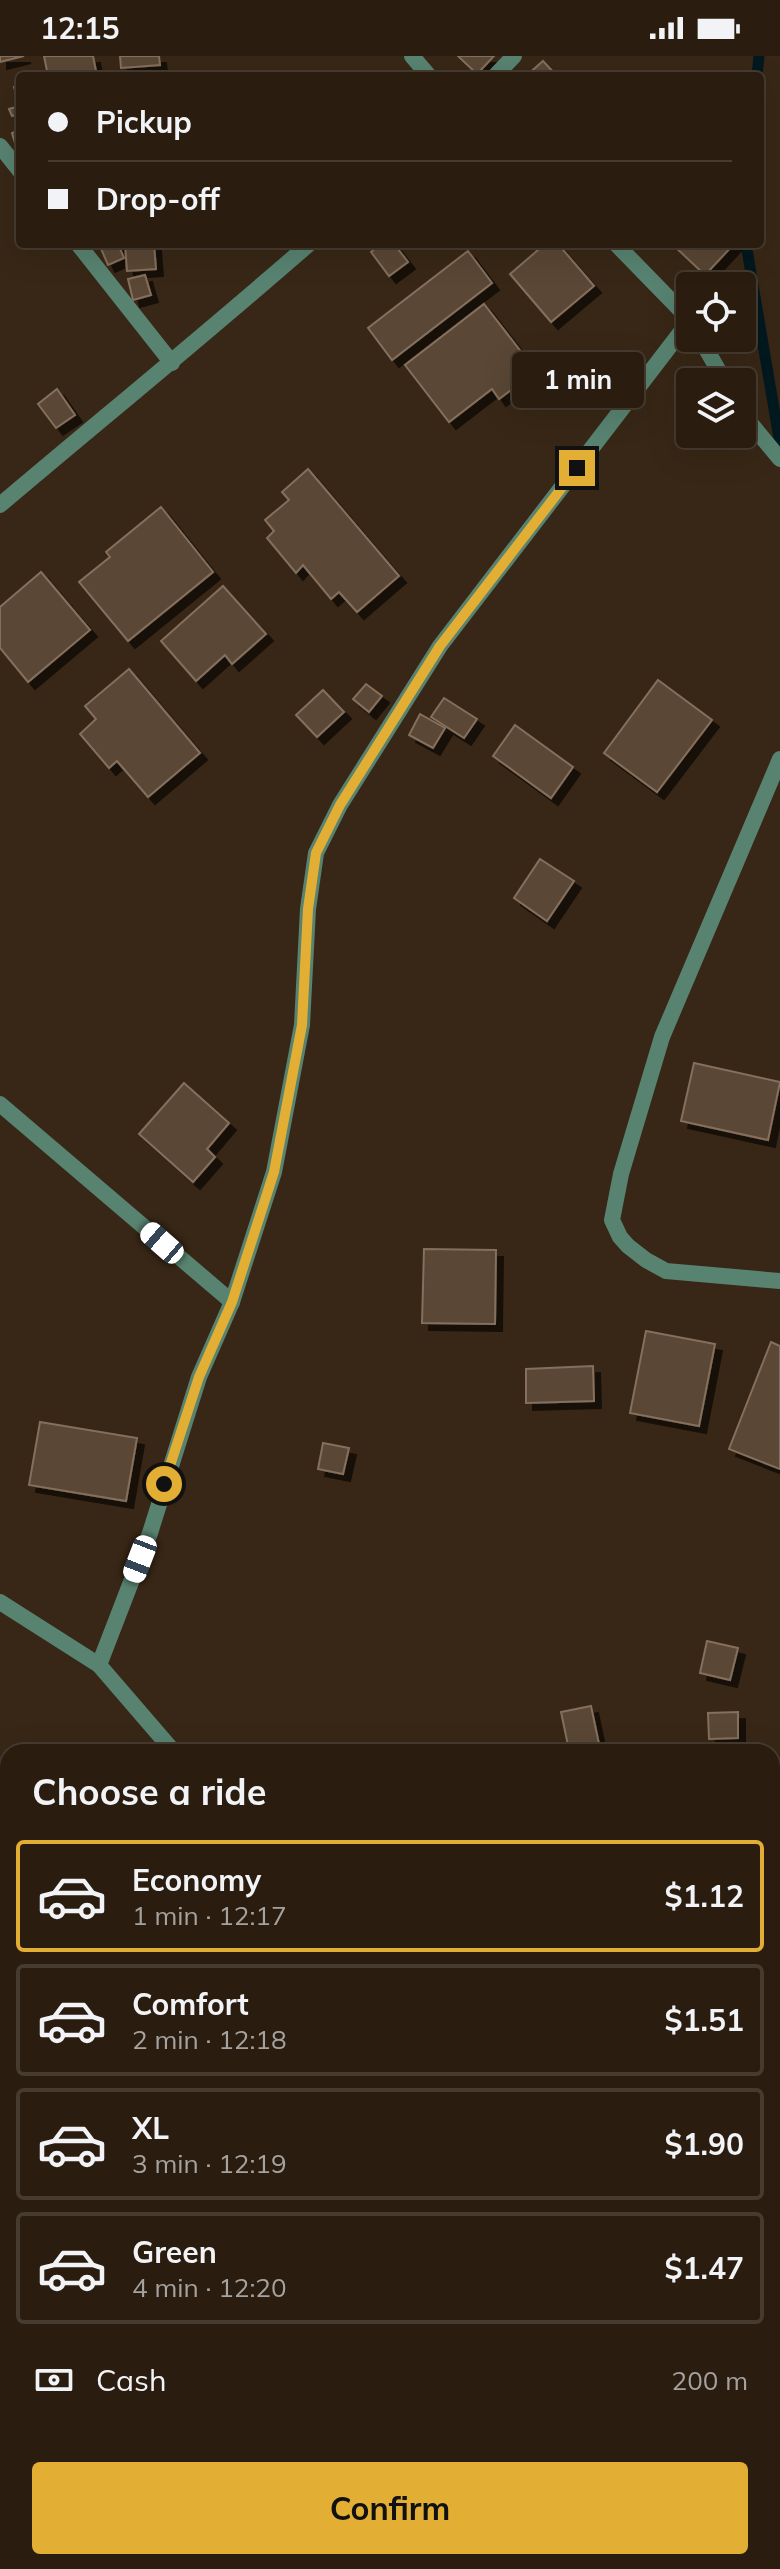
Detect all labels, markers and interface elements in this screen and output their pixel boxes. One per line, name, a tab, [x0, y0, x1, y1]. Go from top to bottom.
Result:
text: 12:15	[40, 9, 119, 47]
text: Pickup	[96, 103, 192, 141]
text: Drop-off	[96, 180, 220, 218]
map controls	[676, 272, 756, 448]
button: locate	[676, 272, 756, 352]
callout: 1 min	[511, 352, 643, 408]
text: 1 min	[544, 363, 612, 396]
button: layers	[676, 368, 756, 448]
route end	[559, 450, 595, 486]
car	[136, 1218, 188, 1268]
route start	[146, 1466, 182, 1502]
car	[120, 1532, 160, 1586]
text: Choose a ride	[32, 1769, 266, 1814]
icon: car	[36, 1860, 108, 1932]
text: Economy	[132, 1861, 261, 1899]
text: $1.12	[665, 1877, 744, 1915]
text: 1 min · 12:17	[132, 1899, 287, 1932]
icon: car	[36, 1984, 108, 2056]
text: Comfort	[132, 1985, 249, 2023]
text: $1.51	[665, 2001, 744, 2039]
text: 2 min · 12:18	[132, 2023, 287, 2056]
icon: car	[36, 2108, 108, 2180]
text: XL	[132, 2109, 169, 2147]
text: $1.90	[665, 2125, 744, 2163]
text: 3 min · 12:19	[132, 2147, 287, 2180]
icon: car	[36, 2232, 108, 2304]
text: Green	[132, 2233, 217, 2271]
text: $1.47	[665, 2249, 744, 2287]
text: 4 min · 12:20	[132, 2271, 287, 2304]
icon: cash	[32, 2358, 76, 2402]
text: Cash	[96, 2361, 167, 2399]
text: 200 m	[672, 2364, 748, 2397]
button: Confirm	[32, 2462, 748, 2554]

